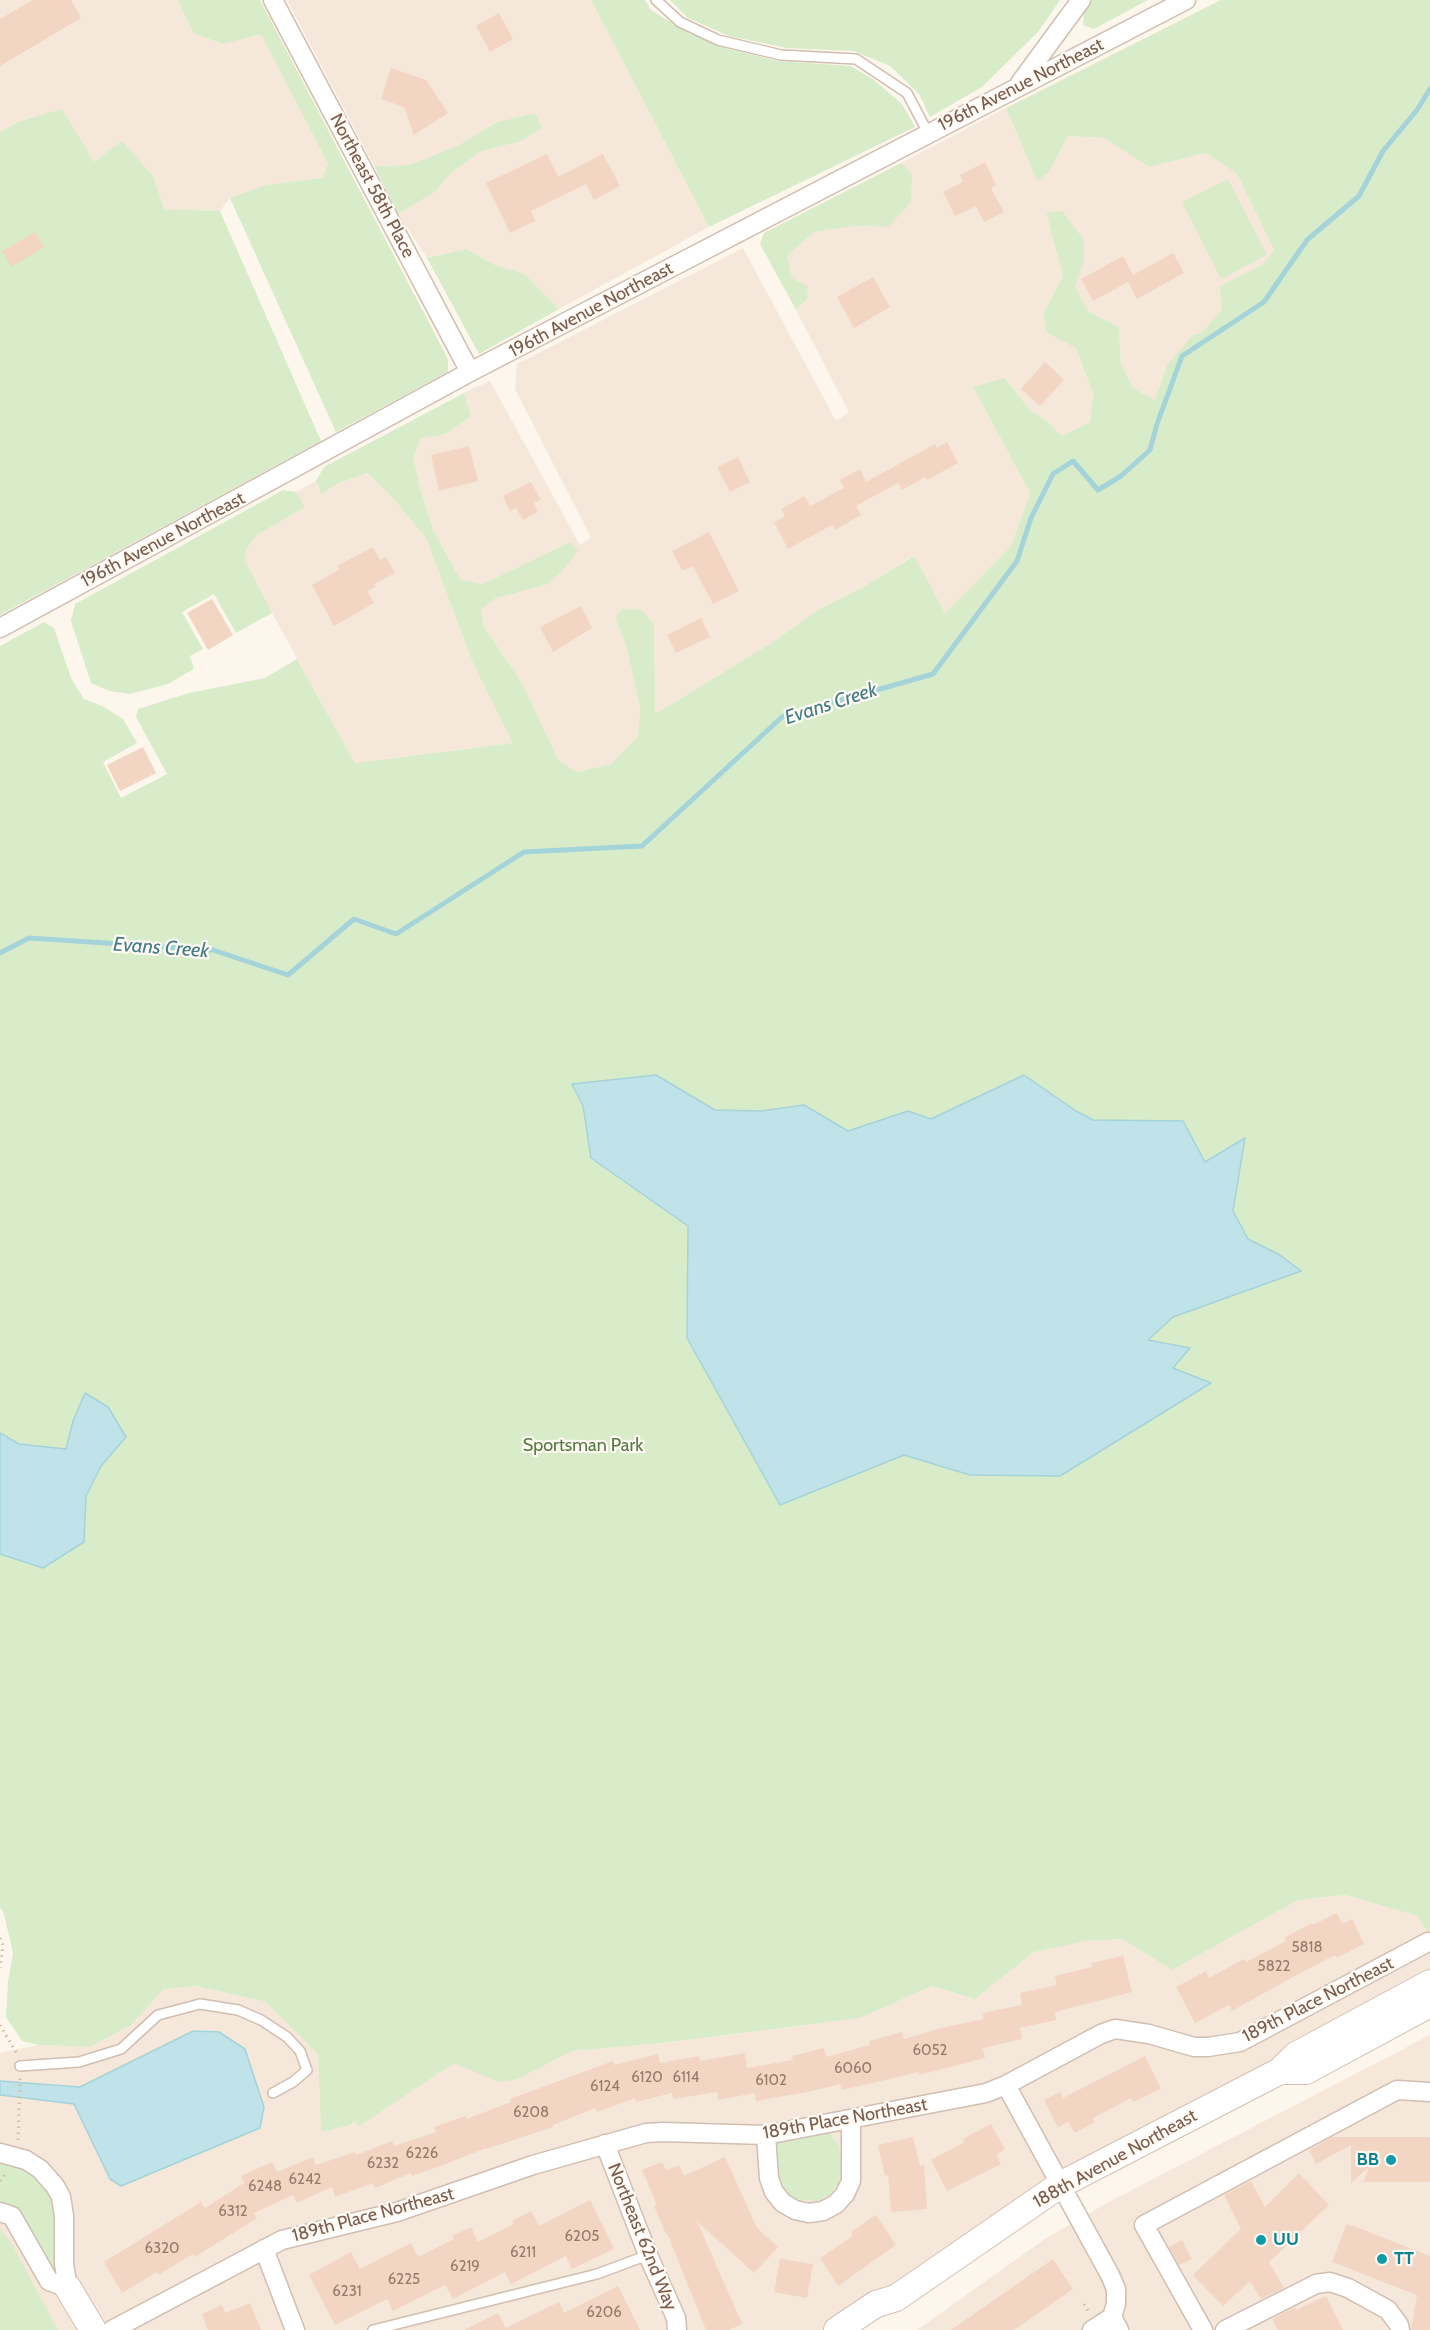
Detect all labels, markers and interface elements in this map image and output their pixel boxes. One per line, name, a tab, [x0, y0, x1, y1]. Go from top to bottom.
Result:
street label: 196th Avenue Northeast	[935, 34, 1107, 136]
street label: Northeast 58th Place	[325, 110, 419, 262]
street label: 196th Avenue Northeast	[505, 258, 677, 362]
street label: 196th Avenue Northeast	[77, 488, 249, 592]
water label: Evans Creek	[782, 678, 880, 730]
water label: Evans Creek	[112, 933, 210, 963]
park label: Sportsman Park	[523, 1435, 643, 1457]
house number: 5818	[1291, 1939, 1323, 1957]
street label: 189th Place Northeast	[1239, 1953, 1397, 2047]
house number: 5822	[1258, 1958, 1290, 1976]
house number: 6052	[913, 2042, 947, 2060]
house number: 6060	[834, 2060, 872, 2078]
house number: 6120	[631, 2069, 663, 2087]
house number: 6114	[673, 2069, 699, 2087]
house number: 6102	[755, 2072, 787, 2090]
house number: 6124	[590, 2078, 620, 2096]
street label: 189th Place Northeast	[761, 2094, 929, 2144]
house number: 6208	[513, 2104, 549, 2122]
street label: 188th Avenue Northeast	[1029, 2105, 1201, 2213]
house number: 6226	[406, 2145, 438, 2163]
place label: BB	[1356, 2149, 1379, 2171]
marker: BB	[1384, 2153, 1398, 2167]
house number: 6232	[367, 2155, 399, 2173]
street label: Northeast 62nd Way	[603, 2160, 681, 2314]
house number: 6242	[289, 2171, 321, 2189]
house number: 6248	[248, 2178, 282, 2196]
street label: 189th Place Northeast	[290, 2183, 456, 2247]
house number: 6312	[218, 2203, 248, 2221]
house number: 6205	[565, 2228, 599, 2246]
place label: UU	[1273, 2229, 1299, 2251]
marker: UU	[1254, 2233, 1268, 2247]
house number: 6320	[145, 2240, 179, 2258]
house number: 6211	[510, 2244, 536, 2262]
place label: TT	[1394, 2248, 1414, 2270]
marker: TT	[1375, 2252, 1389, 2266]
house number: 6219	[450, 2258, 480, 2276]
house number: 6225	[388, 2271, 420, 2289]
house number: 6231	[332, 2283, 362, 2301]
house number: 6206	[586, 2304, 622, 2322]

